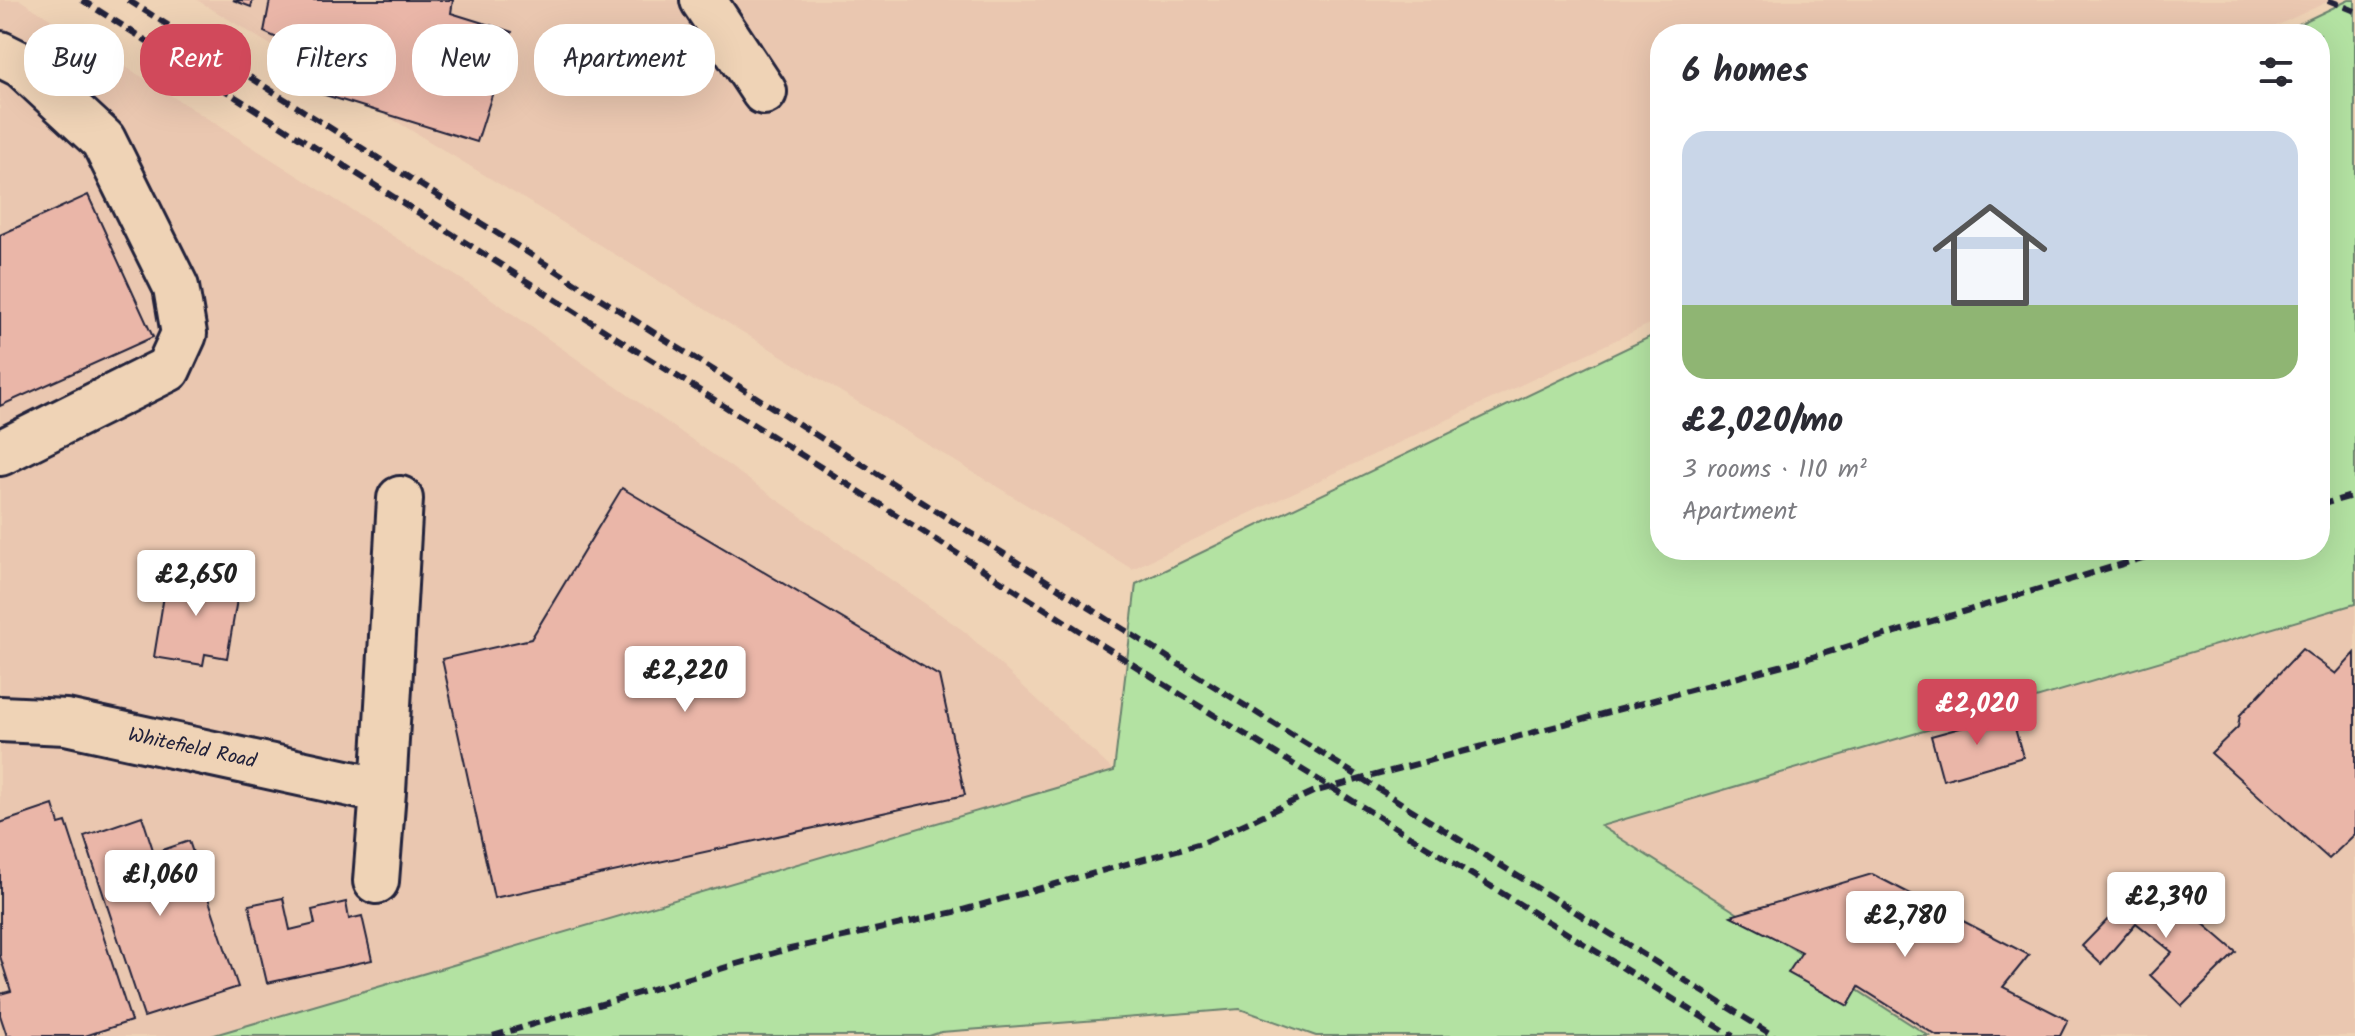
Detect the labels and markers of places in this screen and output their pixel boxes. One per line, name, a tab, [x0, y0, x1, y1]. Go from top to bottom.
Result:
pin: £2,650	[131, 550, 261, 618]
pin: £2,220	[620, 646, 750, 714]
pin: £2,020	[1912, 679, 2042, 747]
pin: £1,060	[95, 850, 225, 918]
pin: £2,390	[2101, 872, 2231, 940]
pin: £2,780	[1840, 891, 1970, 959]

